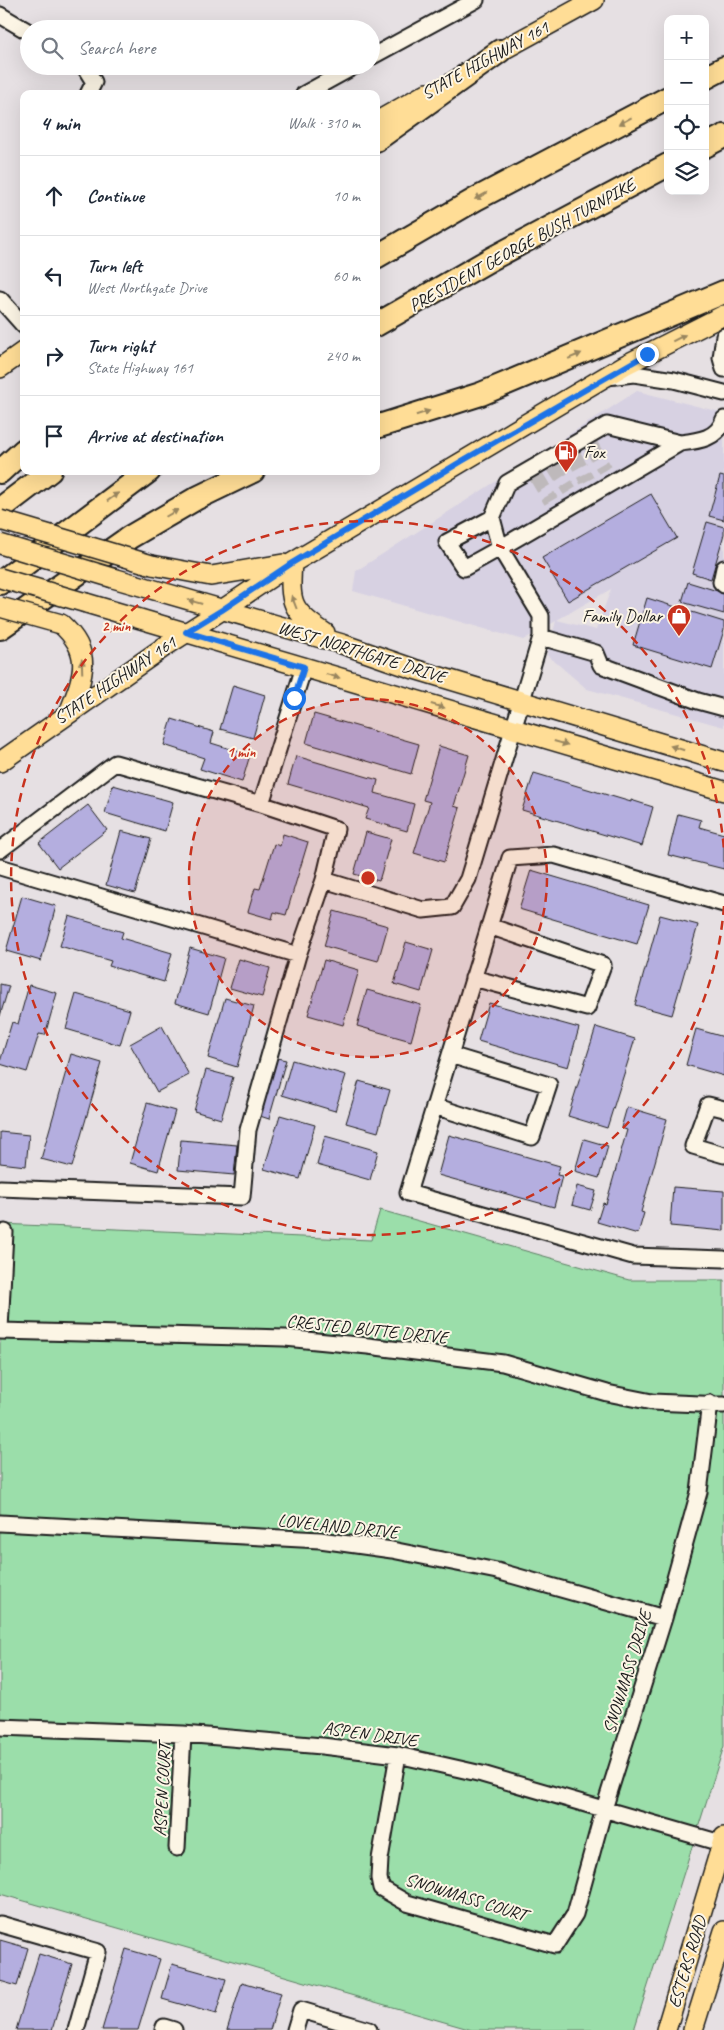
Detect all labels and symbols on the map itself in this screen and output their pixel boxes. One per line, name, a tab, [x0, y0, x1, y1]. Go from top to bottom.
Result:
street label: STATE HIGHWAY 161	[417, 15, 553, 104]
one-way arrow	[618, 116, 631, 125]
street label: PRESIDENT GEORGE BUSH TURNPIKE	[405, 172, 641, 316]
one-way arrow	[474, 192, 488, 200]
one-way arrow	[672, 334, 686, 342]
route end	[636, 343, 659, 366]
one-way arrow	[568, 351, 582, 359]
one-way arrow	[415, 408, 430, 416]
fuel station icon: Fox	[553, 439, 579, 473]
place label: Fox	[584, 441, 606, 463]
one-way arrow	[106, 492, 120, 502]
one-way arrow	[166, 508, 179, 517]
one-way arrow	[290, 594, 298, 609]
one-way arrow	[187, 598, 202, 606]
shop icon: Family Dollar	[666, 603, 692, 637]
place label: Family Dollar	[582, 605, 664, 627]
street label: WEST NORTHGATE DRIVE	[276, 616, 450, 689]
text: 2 min	[102, 617, 131, 636]
street label: STATE HIGHWAY 161	[50, 631, 181, 729]
one-way arrow	[78, 658, 86, 674]
one-way arrow	[326, 672, 341, 680]
route start	[283, 687, 306, 710]
one-way arrow	[431, 703, 446, 711]
one-way arrow	[553, 739, 568, 747]
text: 1 min	[227, 743, 256, 762]
one-way arrow	[670, 744, 685, 752]
centre of rings	[359, 869, 377, 887]
street label: CRESTED BUTTE DRIVE	[286, 1310, 451, 1349]
street label: LOVELAND DRIVE	[277, 1509, 401, 1543]
street label: SNOWMASS DRIVE	[598, 1605, 657, 1736]
street label: ASPEN DRIVE	[321, 1716, 421, 1752]
street label: ASPEN COURT	[149, 1738, 176, 1837]
street label: SNOWMASS COURT	[403, 1868, 534, 1927]
street label: ESTERS ROAD	[663, 1912, 712, 2010]

